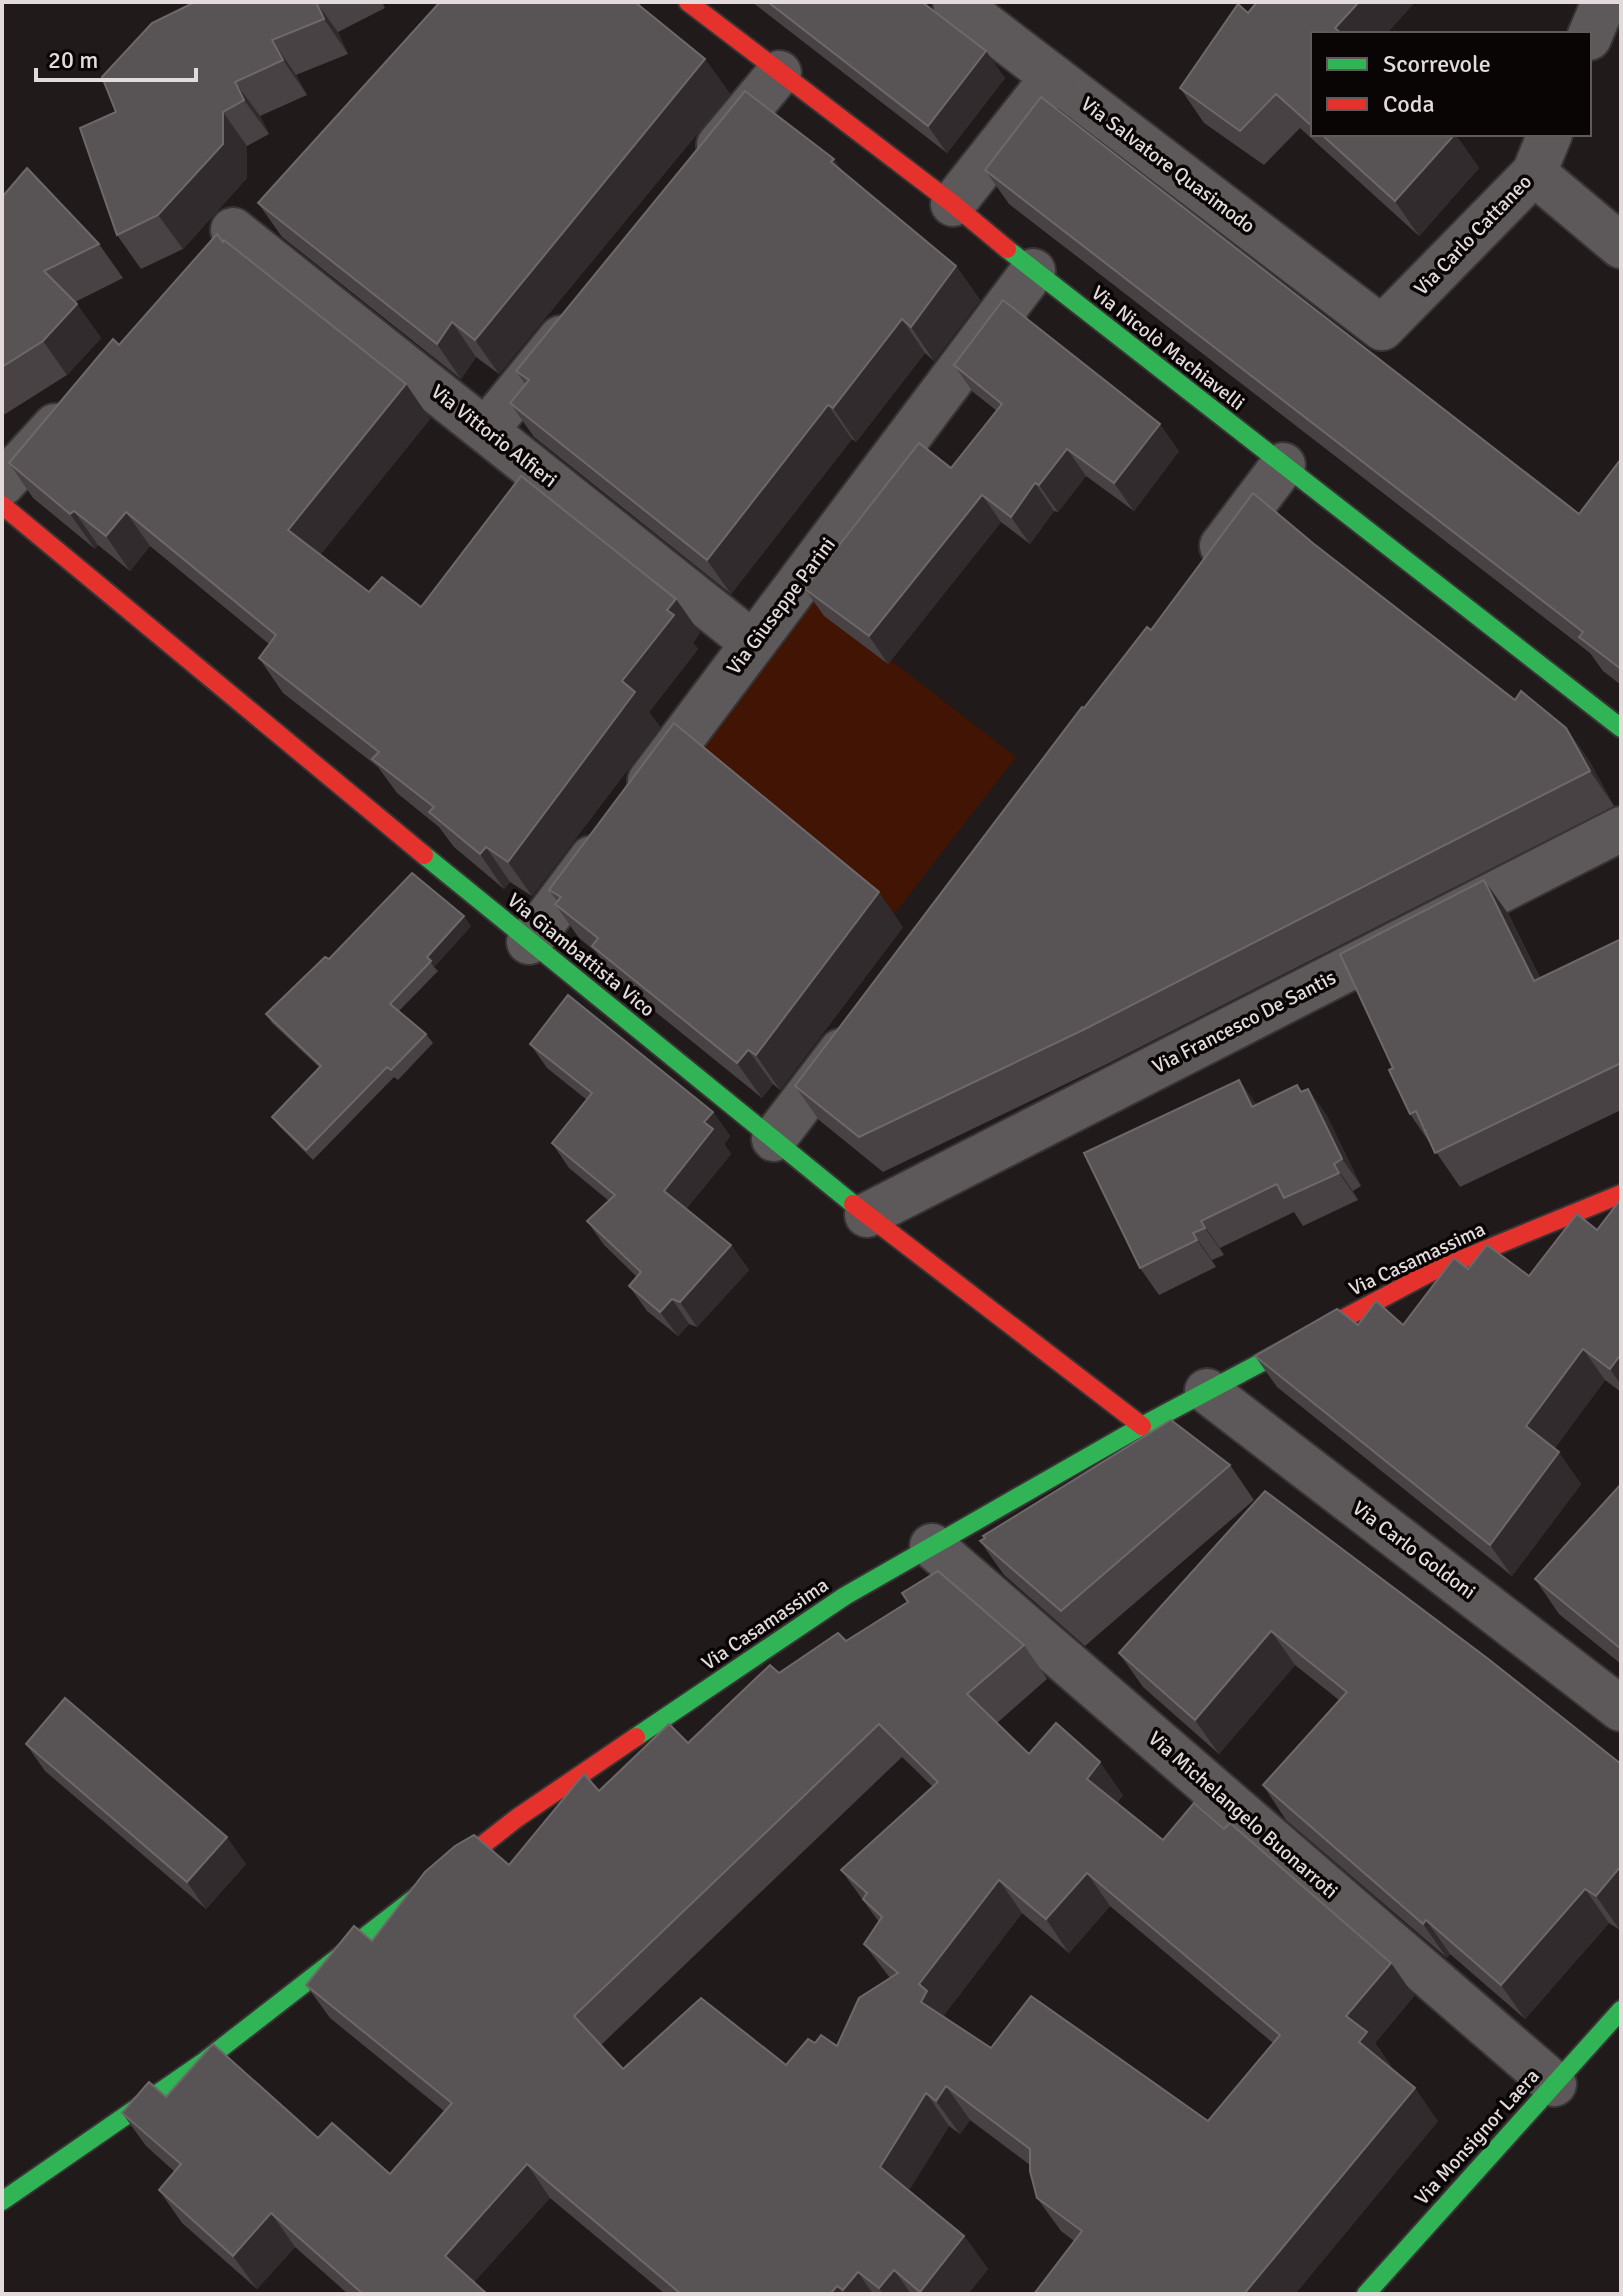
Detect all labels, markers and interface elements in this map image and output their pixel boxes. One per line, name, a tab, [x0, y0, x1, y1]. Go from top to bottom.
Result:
scale bar	[36, 32, 196, 82]
legend	[1311, 32, 1591, 136]
text: 20 m	[48, 45, 98, 75]
text: Scorrevole	[1383, 49, 1491, 79]
text: Coda	[1383, 89, 1435, 119]
street label: Via Salvatore Quasimodo	[1076, 91, 1260, 239]
street label: Via Carlo Cattaneo	[1409, 169, 1537, 301]
street label: Via Nicolò Machiavelli	[1086, 280, 1250, 416]
street label: Via Vittorio Alfieri	[426, 379, 562, 493]
street label: Via Giuseppe Parini	[721, 532, 841, 680]
street label: Via Giambattista Vico	[502, 888, 660, 1022]
street label: Via Francesco De Santis	[1148, 965, 1340, 1079]
street label: Via Casamassima	[1345, 1216, 1489, 1302]
street label: Via Carlo Goldoni	[1347, 1496, 1481, 1604]
street label: Via Casamassima	[697, 1572, 833, 1676]
street label: Via Michelangelo Buonarroti	[1143, 1726, 1343, 1904]
street label: Via Monsignor Laera	[1409, 2064, 1545, 2210]

